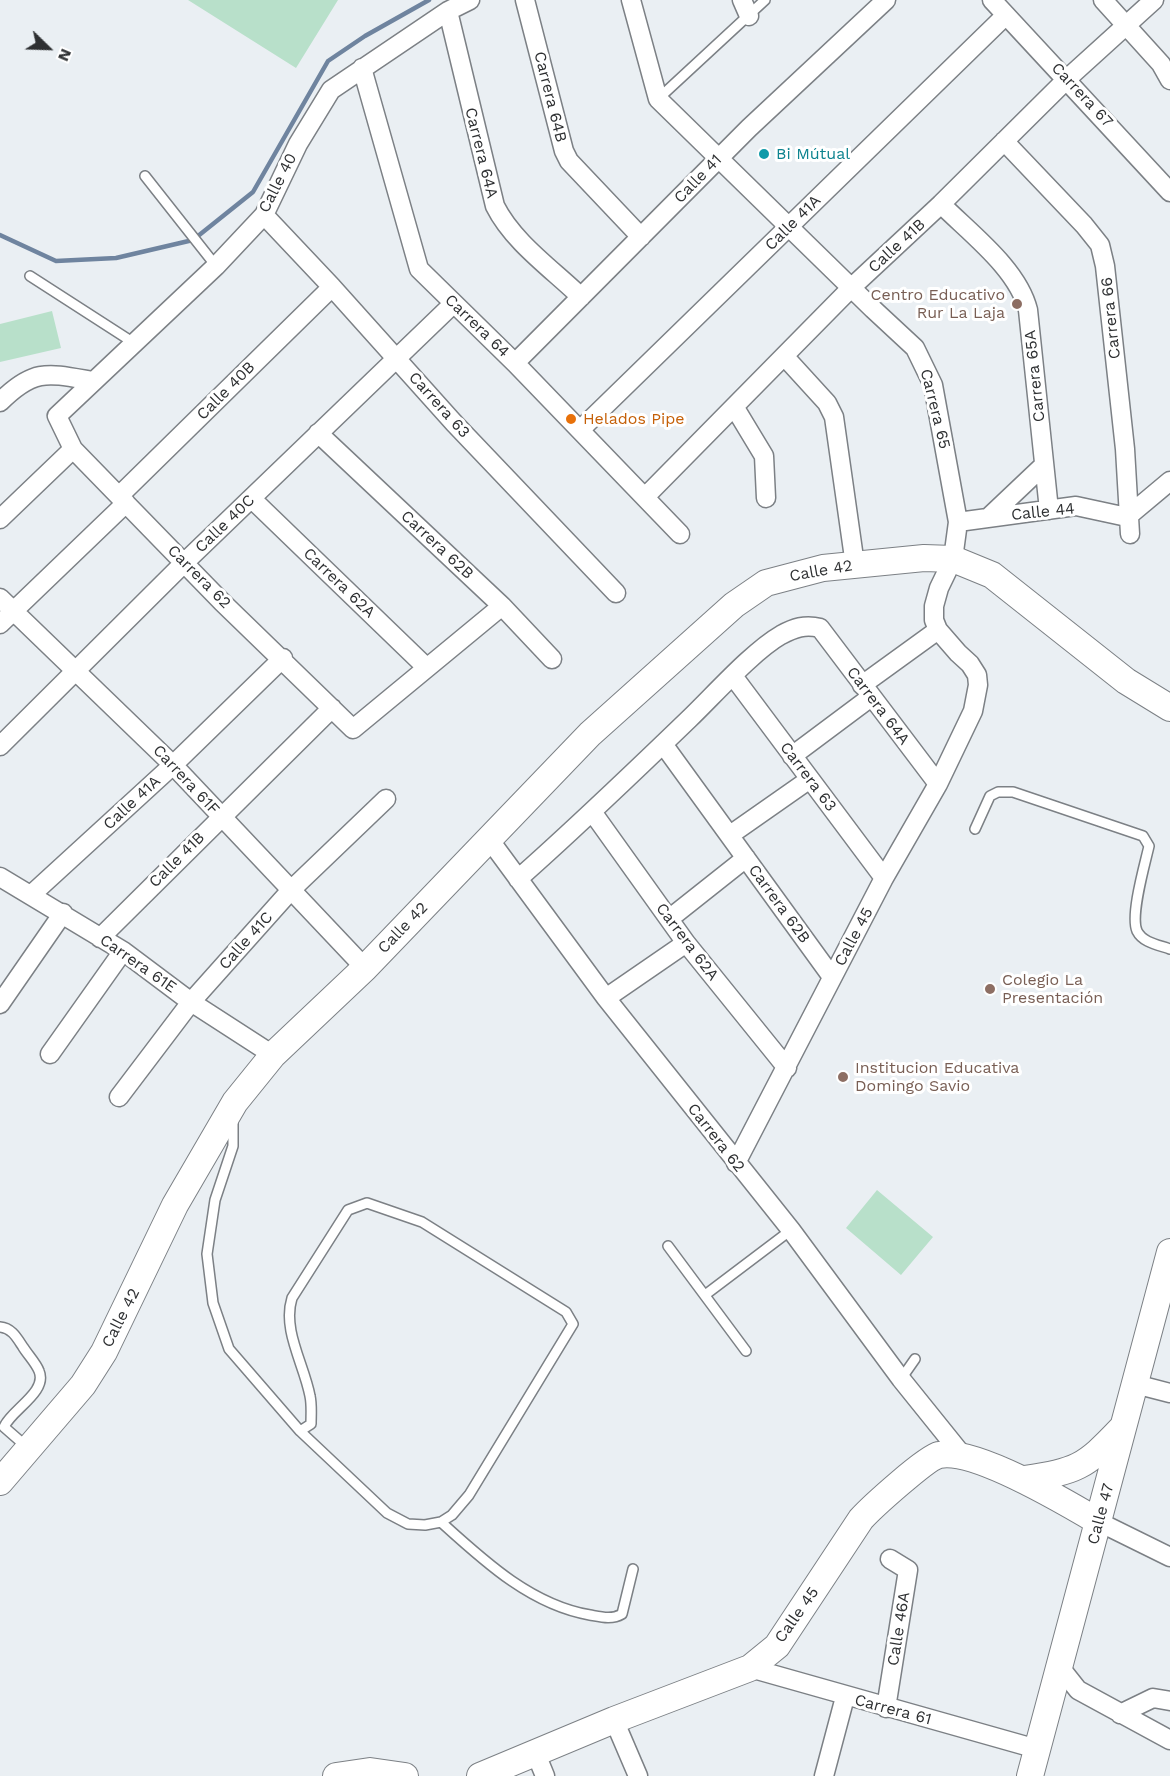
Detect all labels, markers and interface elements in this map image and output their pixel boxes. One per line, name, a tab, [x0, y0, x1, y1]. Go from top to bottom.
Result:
north arrow	[18, 18, 78, 78]
text: N	[54, 46, 76, 64]
street label: Carrera 64B	[529, 50, 571, 144]
street label: Carrera 67	[1047, 59, 1117, 131]
street label: Carrera 64A	[460, 106, 502, 200]
place label: Bi Mútual	[776, 144, 850, 164]
marker: Bi Mútual	[757, 147, 771, 161]
street label: Calle 40	[255, 150, 301, 216]
street label: Calle 41	[670, 151, 726, 207]
street label: Calle 41A	[761, 191, 825, 255]
street label: Calle 41B	[865, 215, 929, 277]
street label: Carrera 66	[1097, 276, 1125, 360]
place label: Centro Educativo Rur La Laja	[871, 285, 1005, 323]
street label: Carrera 64	[441, 290, 513, 362]
marker: Centro Educativo Rur La Laja	[1010, 297, 1024, 311]
street label: Carrera 65A	[1021, 329, 1049, 423]
street label: Calle 40B	[193, 358, 259, 424]
street label: Carrera 65	[916, 367, 954, 451]
street label: Carrera 63	[404, 368, 474, 442]
place label: Helados Pipe	[583, 409, 685, 429]
marker: Helados Pipe	[564, 412, 578, 426]
street label: Calle 40C	[191, 491, 259, 557]
street label: Calle 44	[1010, 499, 1076, 525]
street label: Carrera 62B	[397, 506, 477, 584]
street label: Carrera 62	[163, 541, 235, 613]
street label: Carrera 62A	[299, 544, 379, 622]
street label: Calle 42	[788, 556, 854, 586]
street label: Carrera 64A	[842, 663, 914, 749]
street label: Carrera 63	[776, 739, 840, 815]
street label: Carrera 61F	[149, 741, 223, 819]
street label: Calle 41A	[100, 772, 164, 834]
street label: Calle 41B	[145, 828, 209, 892]
street label: Carrera 62B	[744, 861, 814, 947]
street label: Calle 42	[374, 898, 432, 958]
street label: Carrera 62A	[652, 899, 722, 985]
street label: Calle 45	[831, 904, 877, 970]
street label: Calle 41C	[215, 908, 277, 974]
street label: Carrera 61E	[96, 931, 180, 997]
place label: Colegio La Presentación	[1002, 970, 1103, 1008]
marker: Colegio La Presentación	[983, 982, 997, 996]
place label: Institucion Educativa Domingo Savio	[855, 1058, 1019, 1096]
marker: Institucion Educativa Domingo Savio	[836, 1070, 850, 1084]
street label: Carrera 62	[683, 1100, 749, 1176]
street label: Calle 42	[98, 1285, 144, 1351]
street label: Calle 47	[1084, 1481, 1118, 1547]
street label: Calle 45	[771, 1583, 823, 1647]
street label: Calle 46A	[884, 1591, 914, 1667]
street label: Carrera 61	[852, 1691, 934, 1729]

